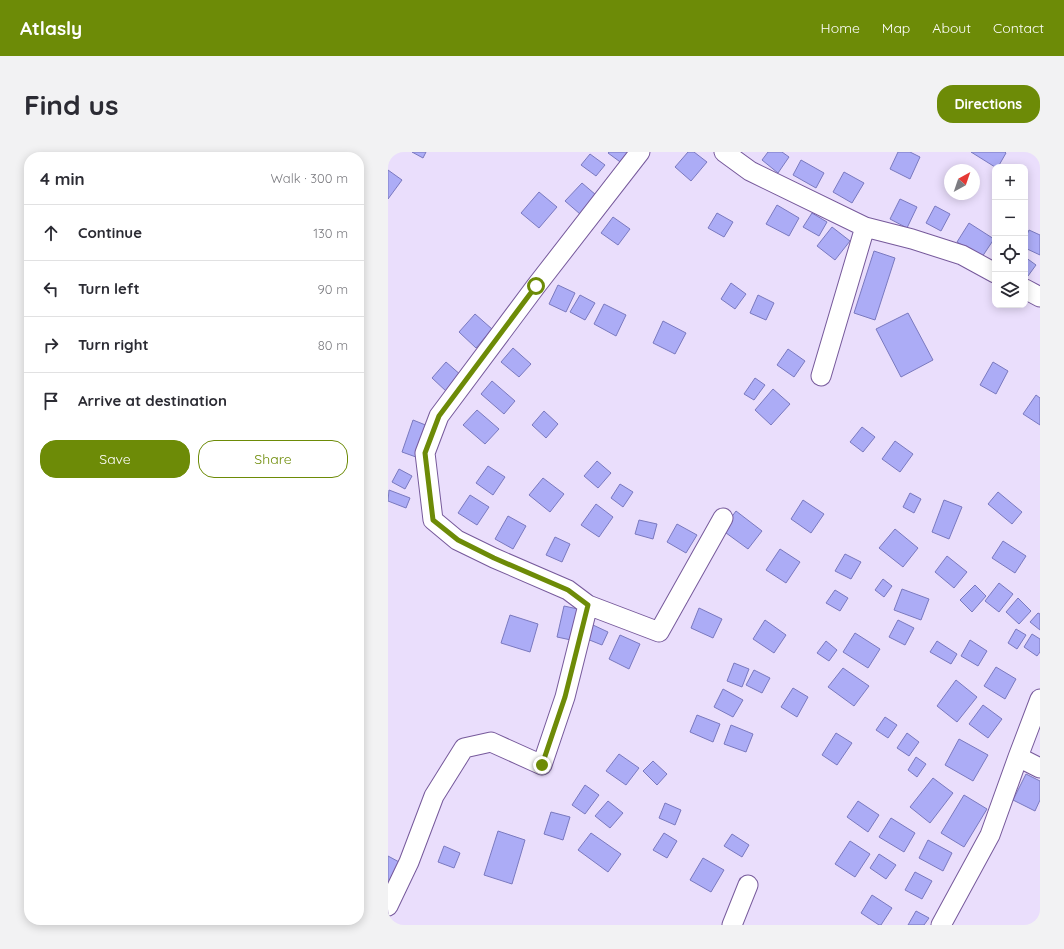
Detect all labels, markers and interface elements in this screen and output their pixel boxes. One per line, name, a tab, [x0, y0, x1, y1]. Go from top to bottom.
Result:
text: Atlasly	[20, 16, 82, 40]
text: Home	[821, 19, 860, 37]
text: Map	[882, 19, 910, 37]
text: About	[932, 19, 971, 37]
text: Contact	[993, 19, 1044, 37]
button: Directions	[937, 85, 1040, 123]
text: Find us	[24, 87, 118, 122]
north arrow	[944, 164, 980, 200]
map controls	[992, 164, 1028, 308]
button: +	[992, 164, 1028, 200]
text: 4 min	[40, 168, 85, 189]
text: Walk · 300 m	[270, 170, 348, 186]
button: −	[992, 200, 1028, 236]
icon: ahead	[40, 222, 62, 244]
text: Continue	[78, 223, 142, 242]
text: 130 m	[313, 225, 348, 241]
button: locate	[992, 236, 1028, 272]
button: layers	[992, 272, 1028, 308]
route start	[527, 277, 545, 295]
icon: left	[40, 278, 62, 300]
text: Turn left	[78, 279, 140, 298]
text: 90 m	[318, 281, 348, 297]
icon: right	[40, 334, 62, 356]
text: Turn right	[78, 335, 149, 354]
text: 80 m	[318, 337, 348, 353]
icon: arrive	[40, 390, 62, 412]
text: Arrive at destination	[78, 391, 227, 410]
button: Save	[40, 440, 190, 478]
button: Share	[198, 440, 348, 478]
route end	[533, 756, 551, 774]

